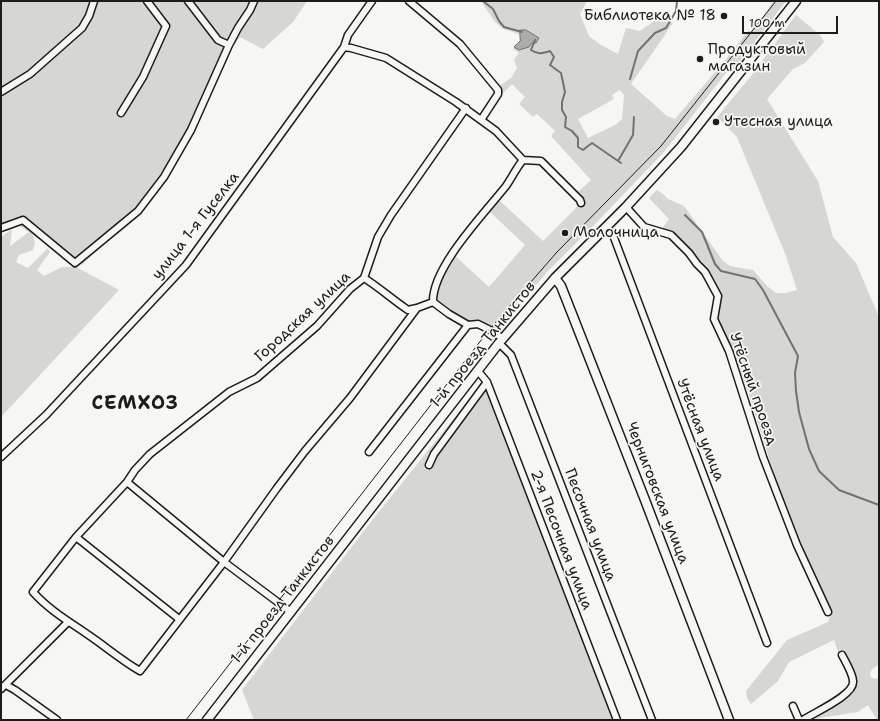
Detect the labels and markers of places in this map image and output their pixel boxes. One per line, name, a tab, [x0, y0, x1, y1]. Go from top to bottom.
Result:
place label: Библиотека № 18	[584, 7, 716, 25]
marker: Библиотека № 18	[719, 11, 729, 21]
place label: Продуктовый магазин	[708, 41, 806, 76]
marker: Продуктовый магазин	[695, 54, 705, 64]
place label: Утесная улица	[724, 113, 833, 131]
marker: Утесная улица	[711, 117, 721, 127]
place label: Молочница	[573, 224, 659, 242]
marker: Молочница	[560, 228, 570, 238]

